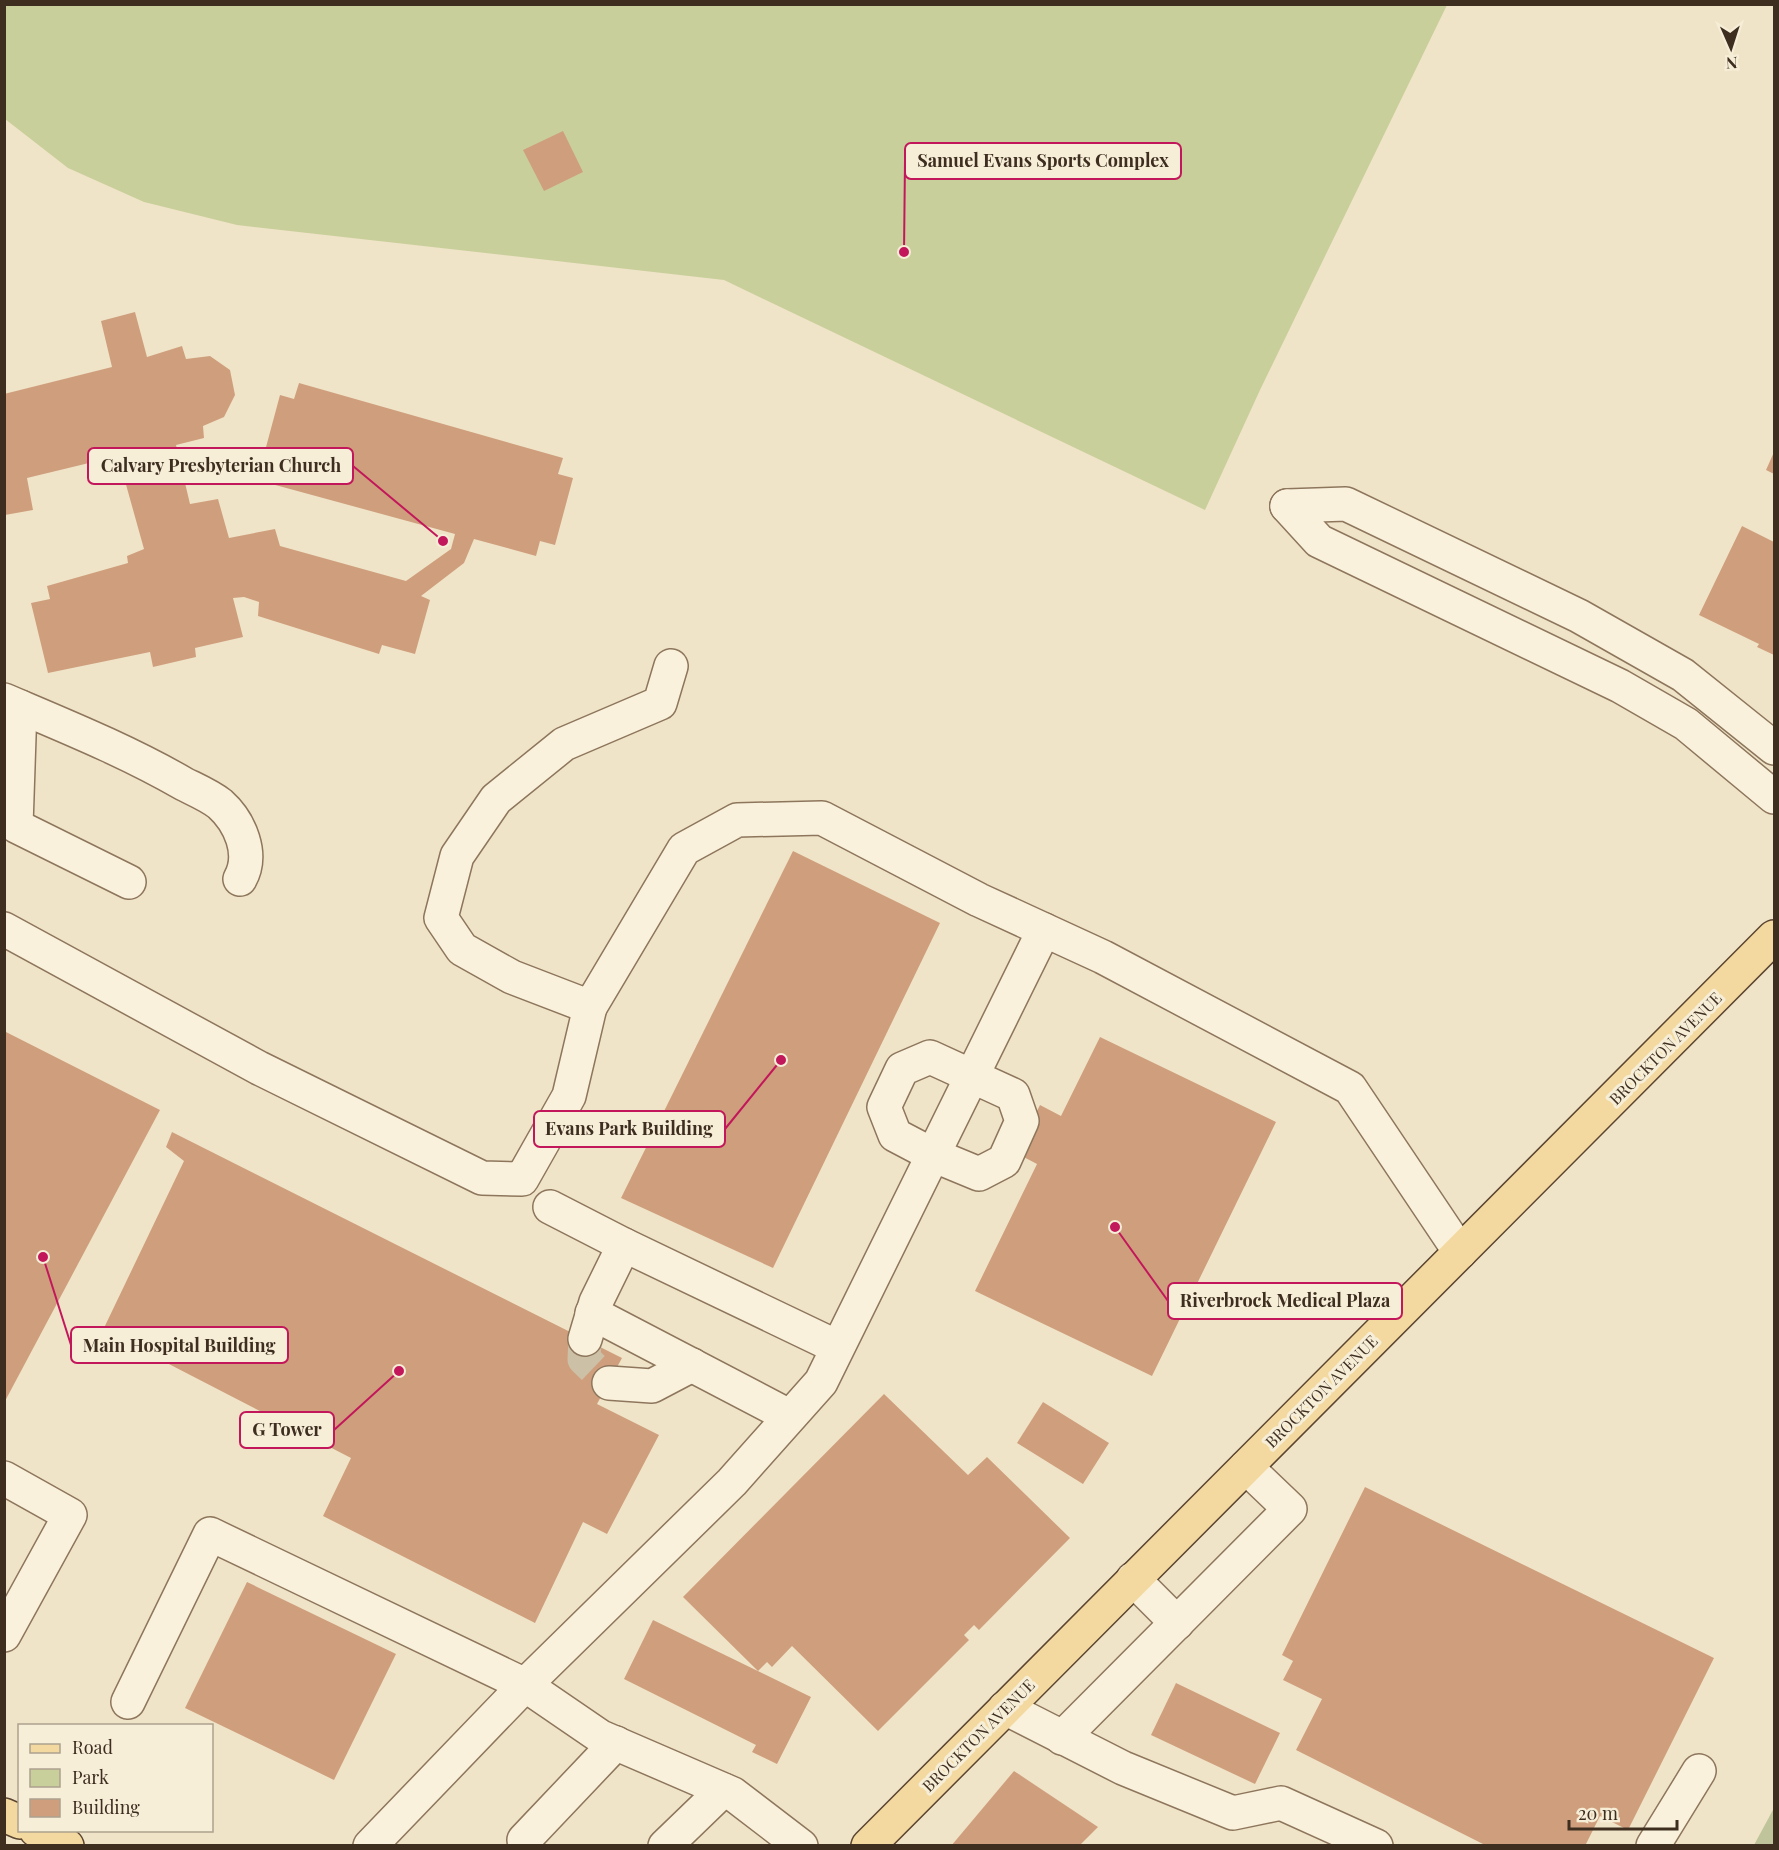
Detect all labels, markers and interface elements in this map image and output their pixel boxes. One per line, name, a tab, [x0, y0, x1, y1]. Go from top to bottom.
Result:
north arrow	[1701, 18, 1761, 78]
text: N	[1725, 53, 1738, 74]
callout: Samuel Evans Sports Complex	[905, 143, 1181, 179]
text: Samuel Evans Sports Complex	[917, 148, 1169, 172]
callout: Calvary Presbyterian Church	[88, 448, 353, 484]
text: Calvary Presbyterian Church	[101, 453, 341, 477]
street label: BROCKTON AVENUE	[1604, 987, 1726, 1109]
callout: Evans Park Building	[534, 1111, 725, 1147]
text: Evans Park Building	[545, 1116, 713, 1140]
callout: Riverbrock Medical Plaza	[1168, 1283, 1402, 1319]
text: Riverbrock Medical Plaza	[1180, 1288, 1391, 1312]
callout: Main Hospital Building	[71, 1327, 288, 1363]
street label: BROCKTON AVENUE	[1260, 1330, 1382, 1452]
text: Main Hospital Building	[83, 1333, 275, 1357]
callout: G Tower	[240, 1412, 334, 1448]
text: G Tower	[252, 1417, 322, 1441]
street label: BROCKTON AVENUE	[917, 1674, 1039, 1796]
legend	[18, 1724, 213, 1832]
text: Road	[72, 1735, 113, 1759]
text: Park	[72, 1765, 109, 1789]
scale bar	[1569, 1793, 1677, 1831]
text: Building	[72, 1795, 140, 1819]
text: 20 m	[1578, 1801, 1618, 1825]

